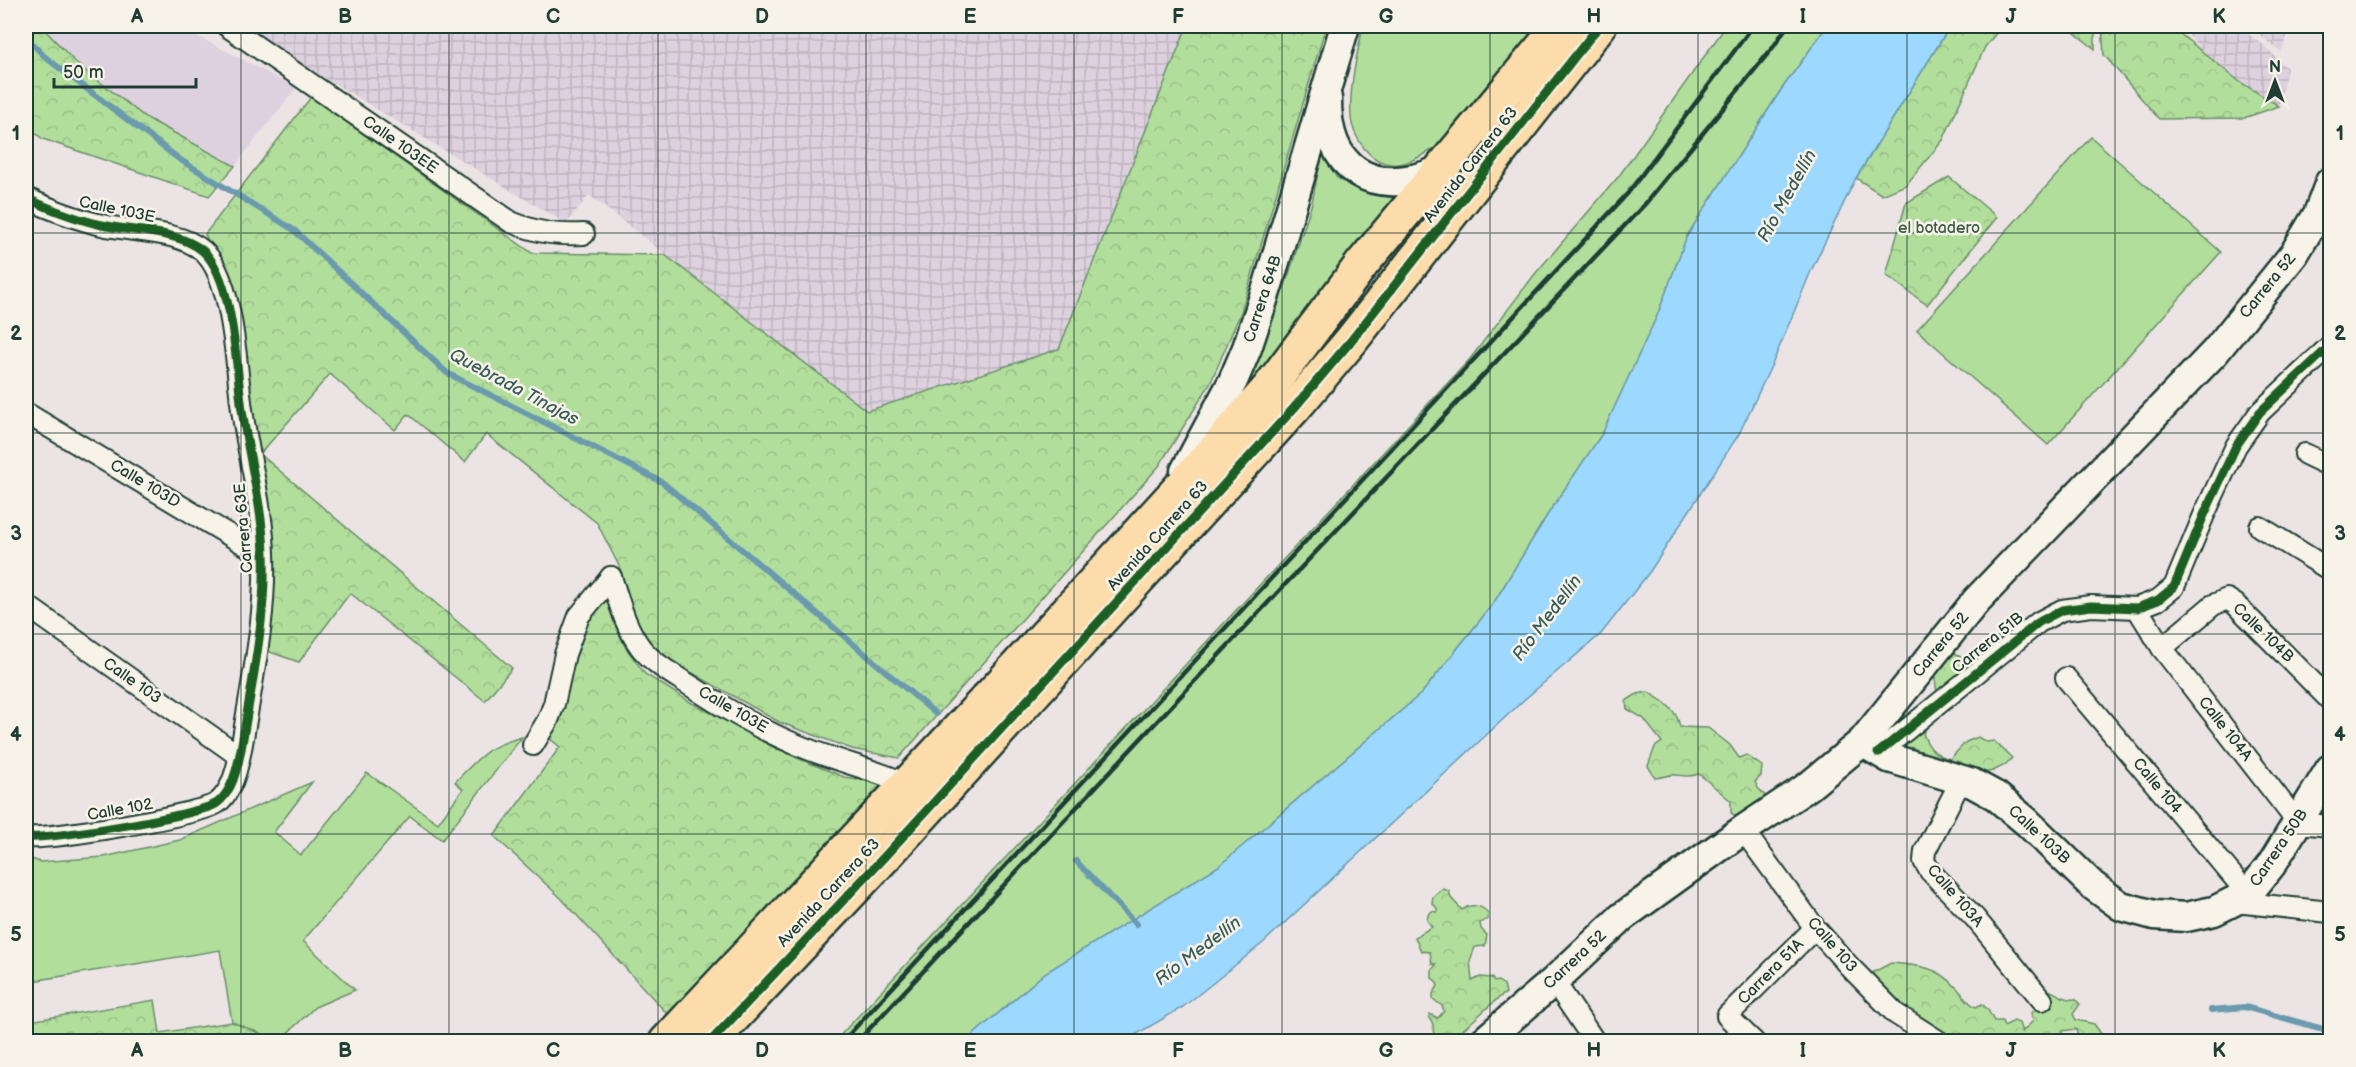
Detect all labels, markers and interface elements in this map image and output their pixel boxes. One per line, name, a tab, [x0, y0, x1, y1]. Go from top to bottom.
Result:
text: A	[130, 5, 144, 29]
text: B	[338, 5, 352, 29]
text: C	[546, 5, 560, 29]
text: D	[755, 5, 769, 29]
text: E	[964, 5, 977, 29]
text: F	[1172, 5, 1184, 29]
text: G	[1379, 5, 1394, 29]
text: H	[1587, 5, 1601, 29]
text: I	[1800, 5, 1806, 29]
text: J	[2006, 5, 2018, 29]
text: K	[2212, 5, 2226, 29]
scale bar	[54, 51, 196, 89]
north arrow	[2245, 51, 2305, 111]
text: N	[2269, 58, 2281, 77]
text: 50 m	[63, 62, 104, 83]
street label: Avenida Carrera 63	[1420, 103, 1522, 227]
street label: Calle 103EE	[359, 112, 441, 178]
text: 1	[12, 122, 20, 146]
text: 1	[2336, 122, 2344, 146]
water label: Río Medellín	[1753, 146, 1821, 246]
street label: Calle 103E	[77, 193, 157, 227]
park label: el botadero	[1898, 219, 1980, 238]
street label: Carrera 52	[2236, 249, 2300, 323]
street label: Carrera 64B	[1240, 253, 1286, 345]
text: 2	[10, 322, 22, 346]
text: 2	[2334, 322, 2346, 346]
water label: Quebrada Tinajas	[446, 344, 582, 430]
street label: Calle 103D	[107, 456, 183, 512]
street label: Avenida Carrera 63	[1104, 477, 1212, 595]
street label: Carrera 63E	[231, 482, 257, 574]
text: 3	[10, 522, 22, 546]
text: 3	[2334, 522, 2346, 546]
water label: Río Medellín	[1508, 571, 1586, 665]
street label: Calle 104B	[2228, 599, 2298, 667]
street label: Carrera 52	[1909, 608, 1973, 682]
street label: Carrera 51B	[1948, 608, 2028, 678]
street label: Calle 103	[99, 654, 165, 708]
street label: Calle 103E	[695, 682, 771, 738]
street label: Calle 104A	[2194, 693, 2256, 765]
text: 4	[10, 723, 22, 747]
text: 4	[2334, 723, 2346, 747]
street label: Calle 104	[2128, 754, 2186, 818]
street label: Calle 102	[86, 795, 155, 825]
street label: Calle 103B	[2004, 802, 2074, 868]
street label: Carrera 50B	[2246, 806, 2312, 890]
street label: Avenida Carrera 63	[774, 835, 884, 951]
street label: Calle 103A	[1923, 861, 1987, 931]
water label: Río Medellín	[1151, 912, 1245, 990]
street label: Calle 103	[1803, 914, 1861, 977]
text: 5	[10, 923, 22, 947]
text: 5	[2334, 923, 2346, 947]
street label: Carrera 52	[1540, 926, 1611, 994]
street label: Carrera 51A	[1734, 935, 1808, 1009]
text: A	[130, 1039, 144, 1063]
text: B	[338, 1039, 352, 1063]
text: C	[546, 1039, 560, 1063]
text: D	[755, 1039, 769, 1063]
text: E	[964, 1039, 977, 1063]
text: F	[1172, 1039, 1184, 1063]
text: G	[1379, 1039, 1394, 1063]
text: H	[1587, 1039, 1601, 1063]
text: I	[1800, 1039, 1806, 1063]
text: J	[2006, 1039, 2018, 1063]
text: K	[2212, 1039, 2226, 1063]

